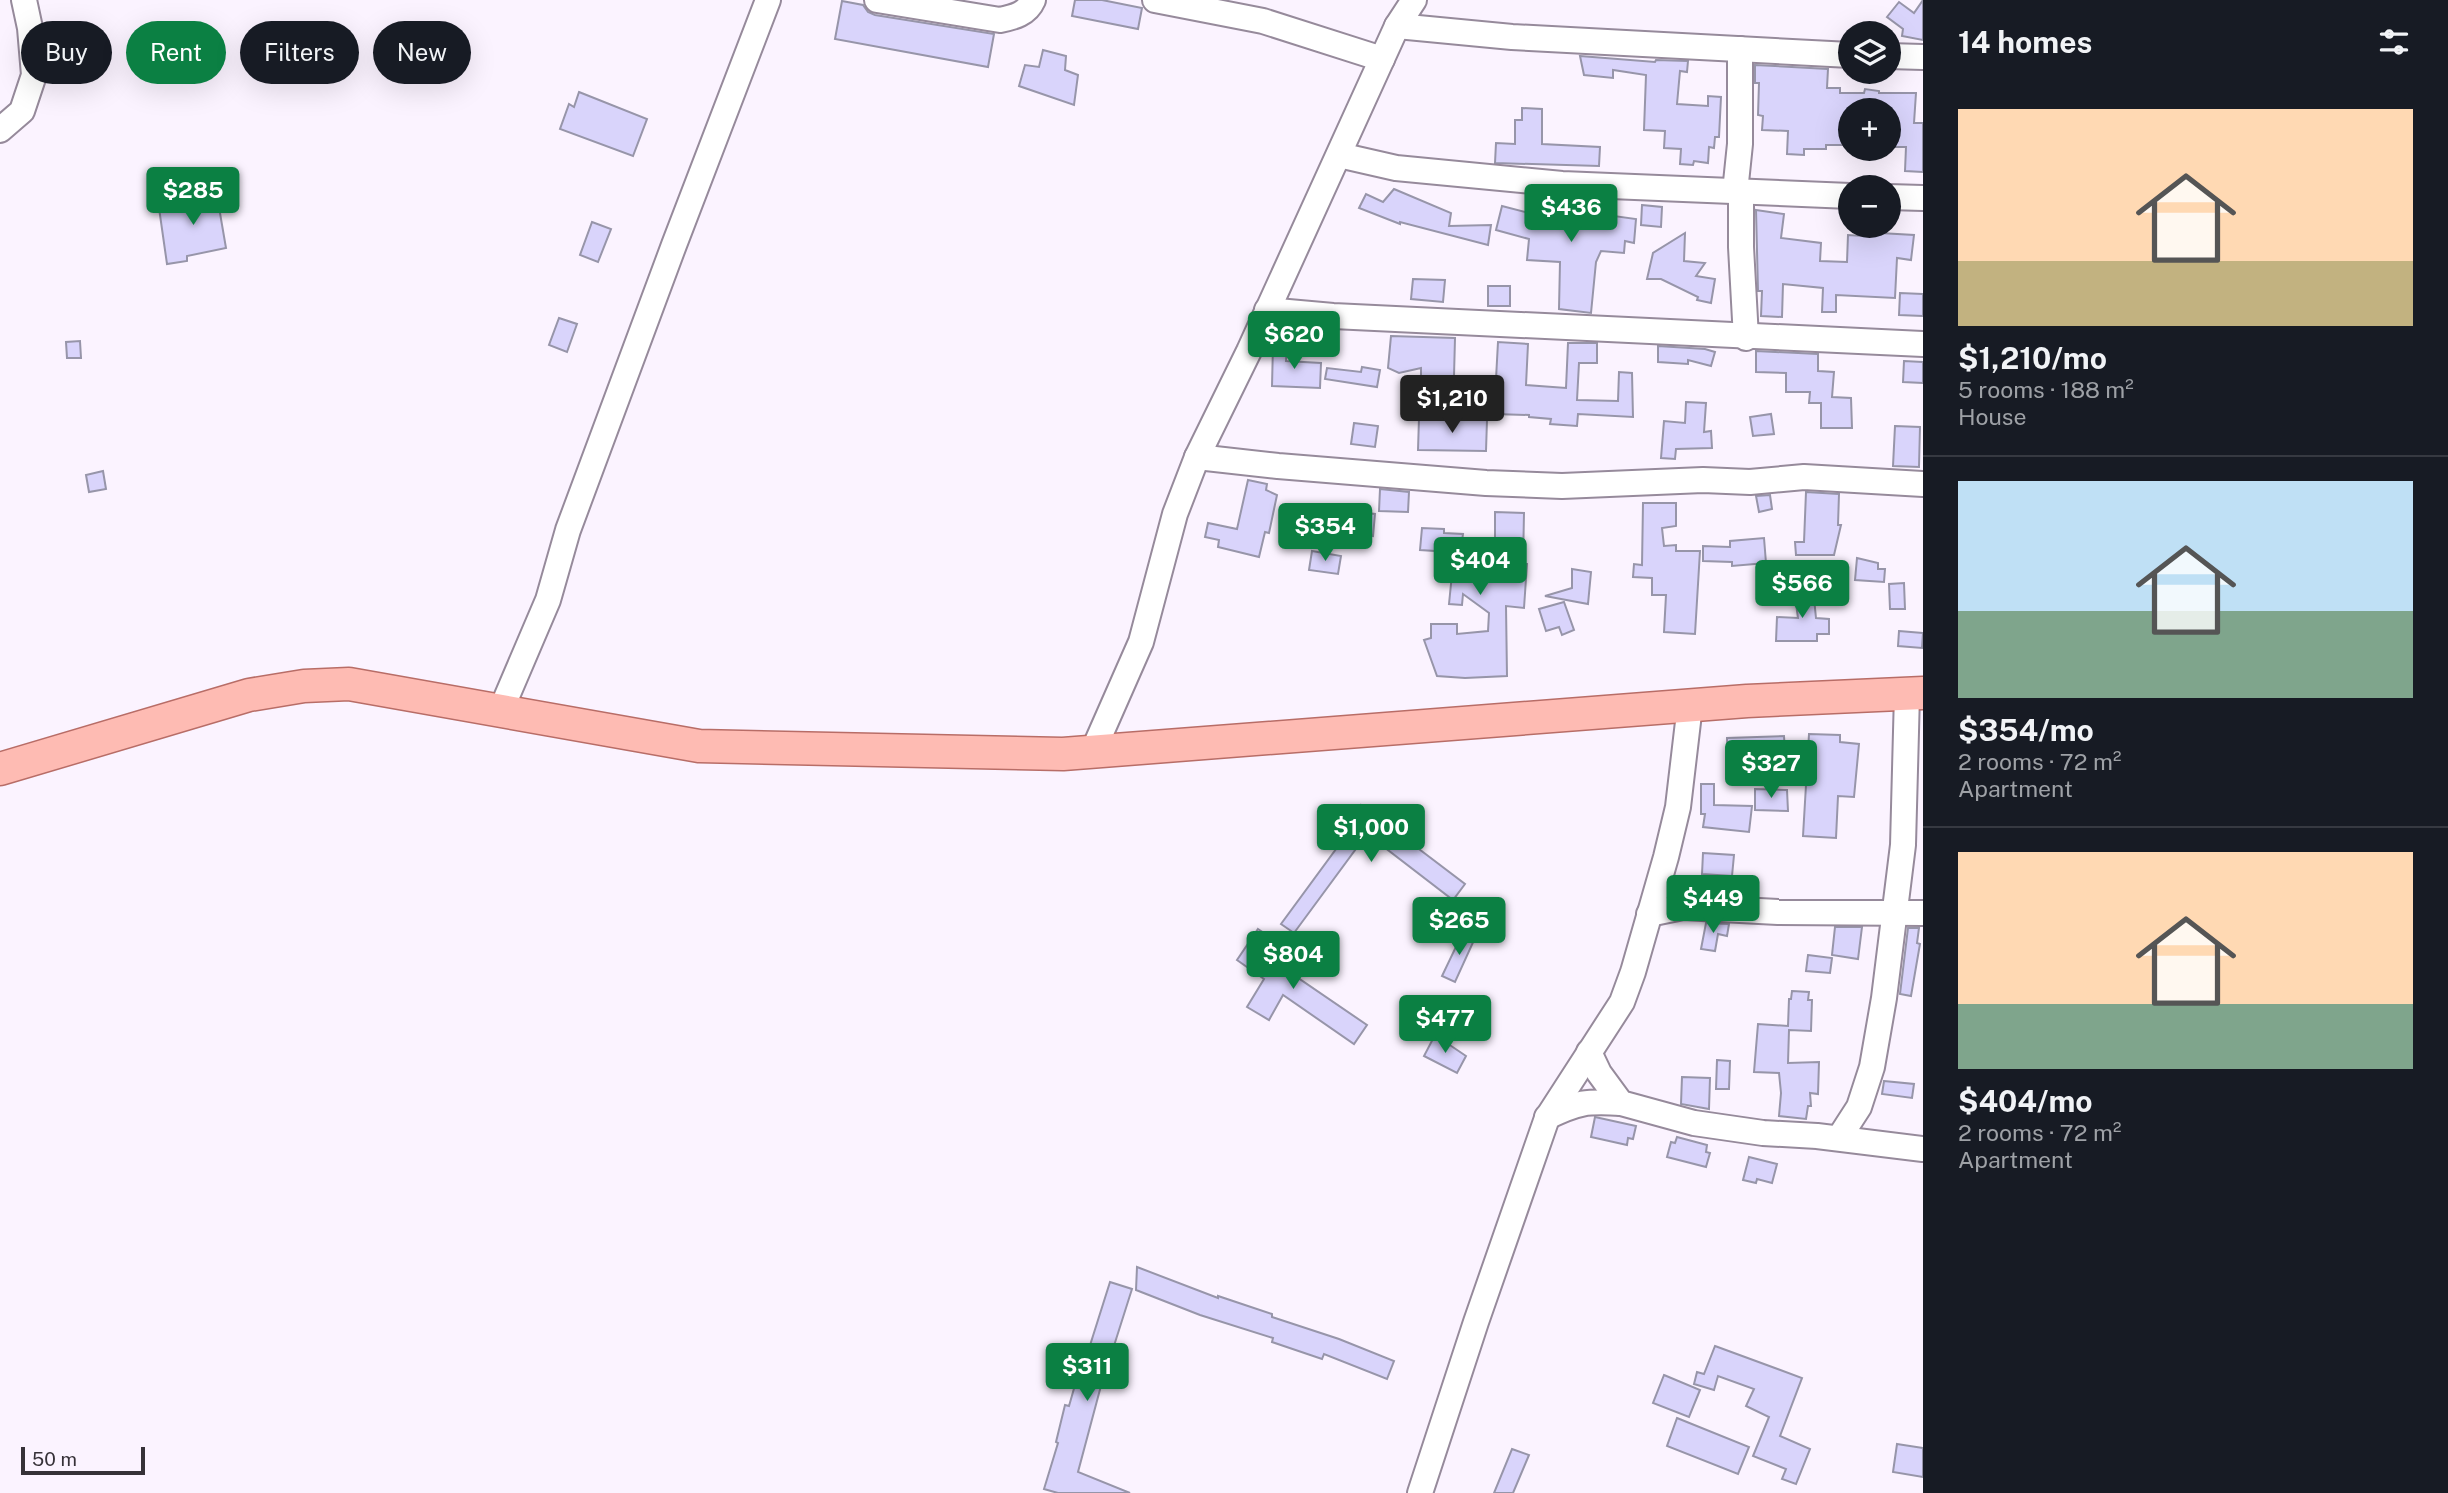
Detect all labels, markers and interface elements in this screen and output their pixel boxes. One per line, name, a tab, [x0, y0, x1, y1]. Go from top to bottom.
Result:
chip: Buy	[21, 21, 112, 84]
chip: Rent	[126, 21, 226, 84]
chip: Filters	[240, 21, 359, 84]
chip: New	[373, 21, 471, 84]
map controls	[1838, 21, 1901, 238]
button: layers	[1838, 21, 1901, 84]
icon: filters	[2375, 23, 2413, 61]
text: 14 homes	[1958, 24, 2092, 60]
button: +	[1838, 98, 1901, 161]
icon: home	[2123, 155, 2249, 281]
pin: $285	[152, 168, 234, 227]
button: −	[1838, 175, 1901, 238]
text: $285	[162, 176, 224, 203]
pin: $436	[1530, 184, 1612, 244]
text: $436	[1540, 193, 1602, 220]
pin: $620	[1253, 312, 1335, 371]
text: $620	[1264, 320, 1324, 347]
text: $1,210/mo	[1958, 340, 2107, 376]
pin: $1,210	[1395, 376, 1509, 435]
text: 5 rooms · 188 m²	[1958, 376, 2134, 403]
text: $1,210	[1416, 384, 1488, 411]
text: House	[1958, 403, 2026, 430]
pin: $354	[1284, 504, 1366, 563]
text: $354	[1294, 512, 1356, 539]
icon: home	[2123, 527, 2249, 653]
pin: $404	[1439, 538, 1521, 597]
text: $404	[1450, 546, 1510, 573]
pin: $566	[1761, 560, 1843, 620]
text: $566	[1771, 569, 1833, 596]
text: $354/mo	[1958, 712, 2094, 748]
pin: $327	[1730, 740, 1812, 800]
text: 2 rooms · 72 m²	[1958, 748, 2121, 775]
text: $327	[1741, 749, 1801, 776]
text: Apartment	[1958, 775, 2073, 802]
pin: $1,000	[1314, 804, 1428, 864]
text: $1,000	[1333, 813, 1409, 840]
pin: $449	[1672, 876, 1754, 935]
text: $449	[1683, 884, 1743, 911]
pin: $265	[1418, 898, 1500, 957]
icon: home	[2123, 898, 2249, 1024]
text: $265	[1429, 906, 1489, 933]
pin: $804	[1252, 932, 1334, 991]
text: $804	[1263, 940, 1323, 967]
pin: $477	[1404, 996, 1486, 1055]
text: $477	[1415, 1004, 1475, 1031]
text: $404/mo	[1958, 1083, 2093, 1119]
text: 2 rooms · 72 m²	[1958, 1119, 2121, 1146]
text: Apartment	[1958, 1146, 2073, 1173]
pin: $311	[1046, 1344, 1128, 1403]
text: $311	[1062, 1352, 1112, 1379]
scale bar	[21, 1444, 145, 1476]
text: 50 m	[32, 1448, 77, 1470]

